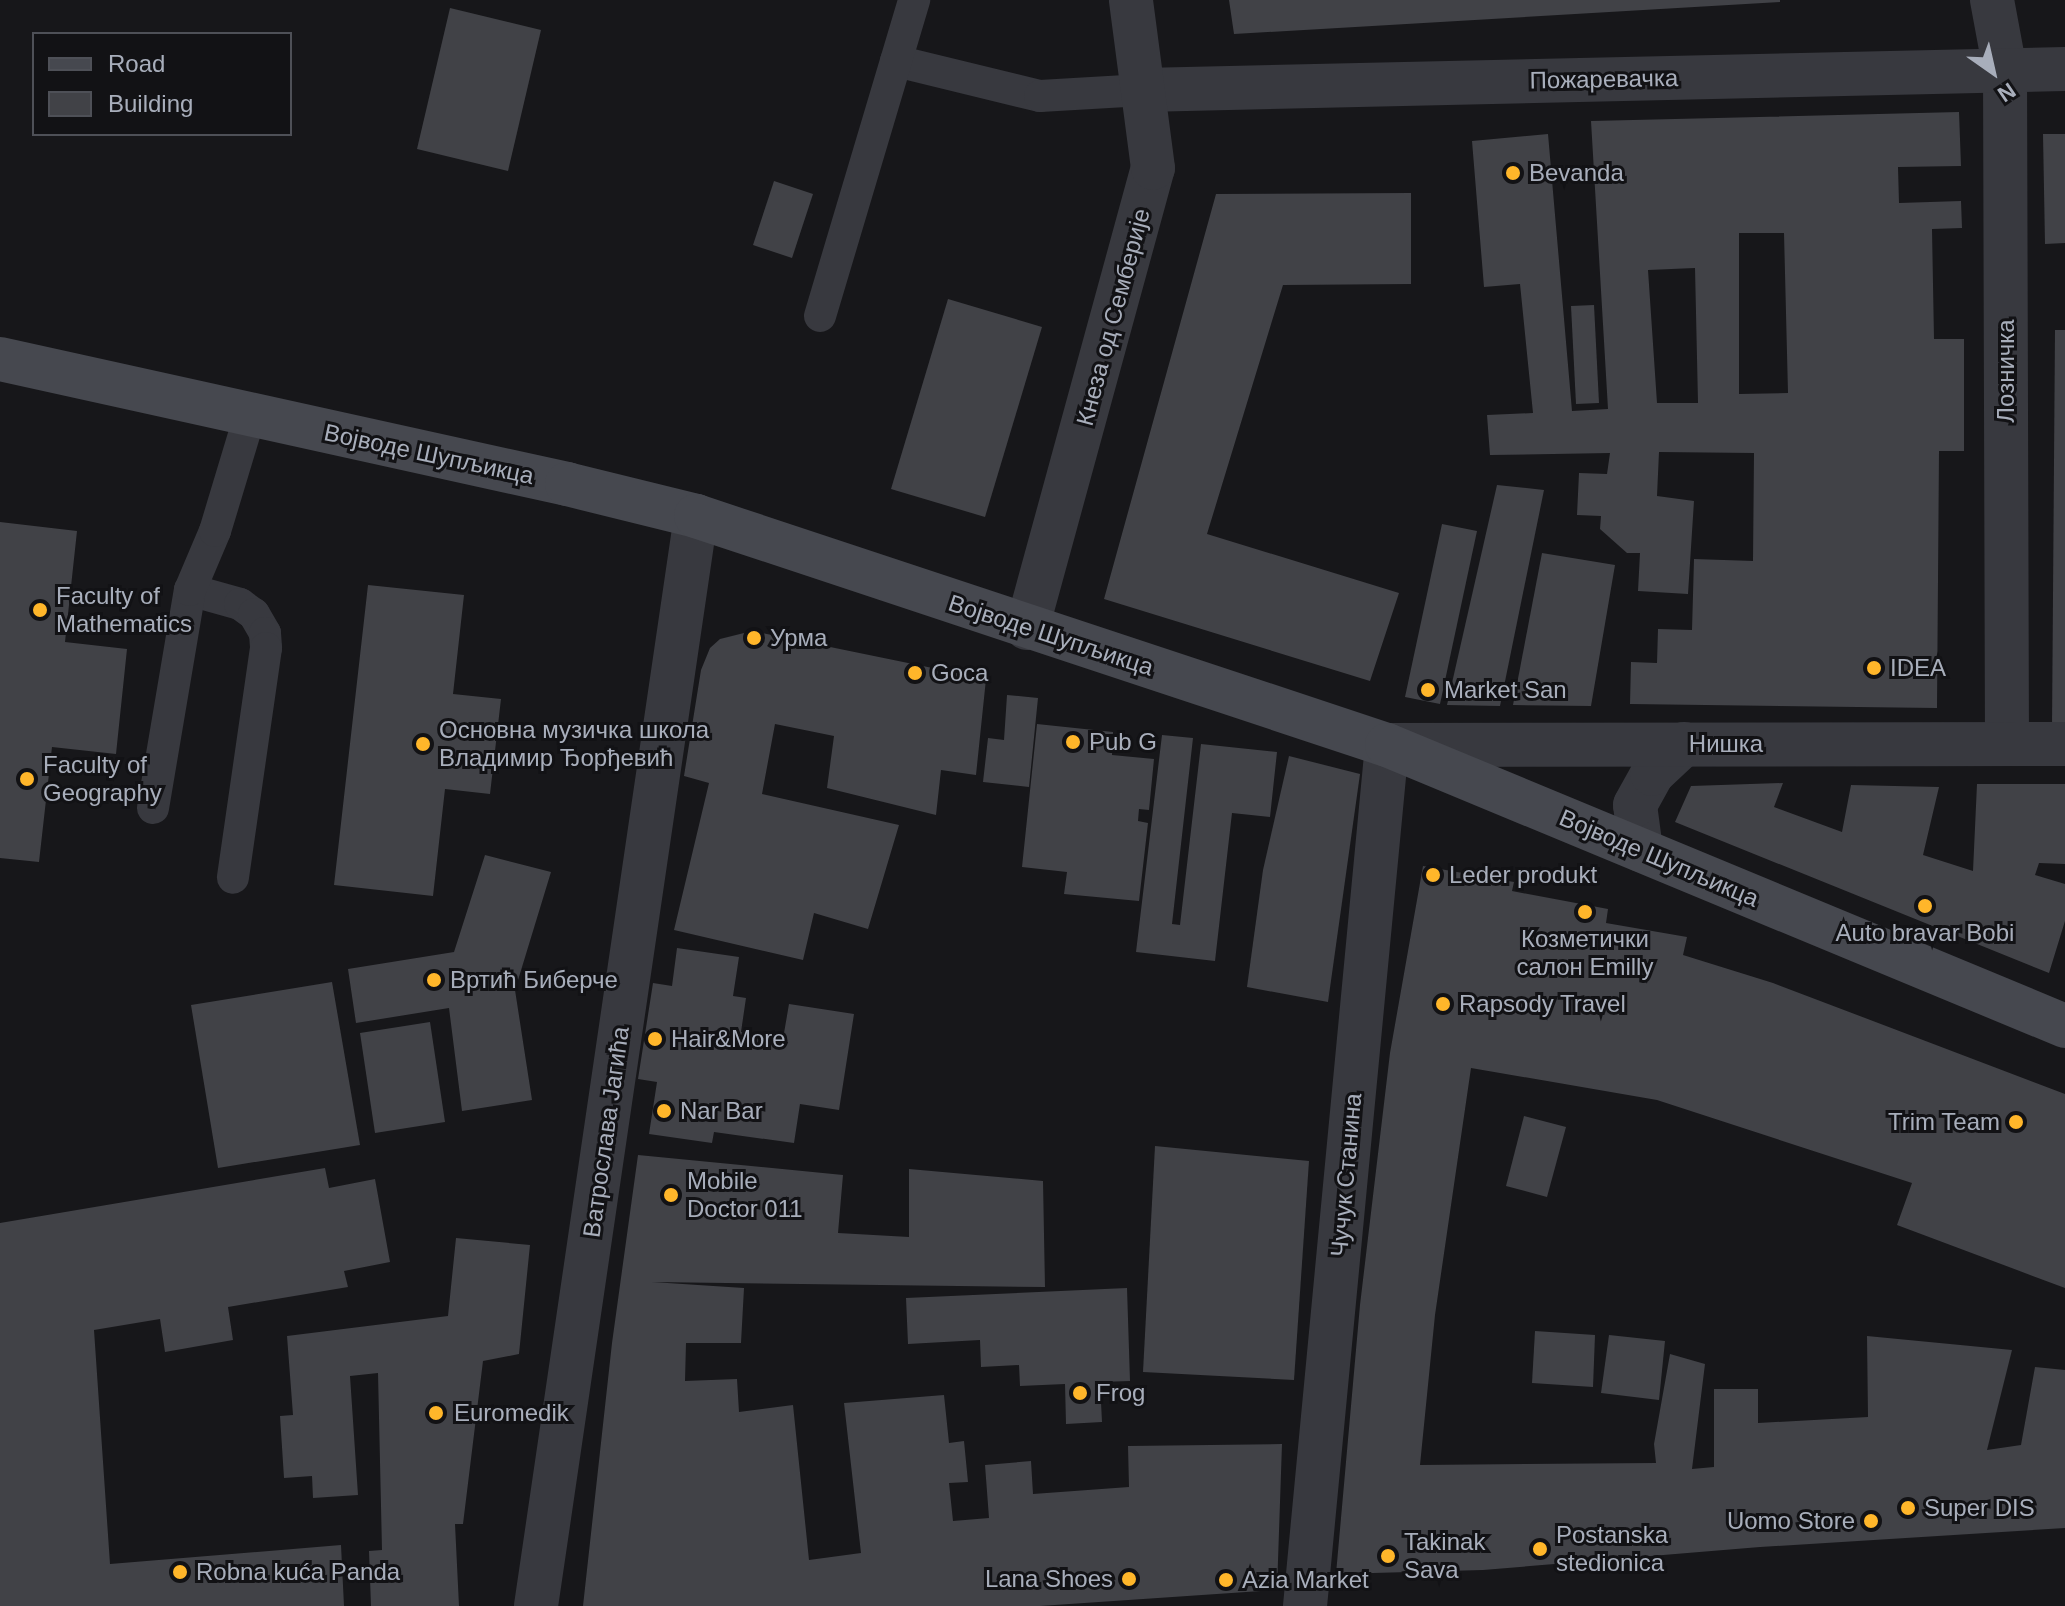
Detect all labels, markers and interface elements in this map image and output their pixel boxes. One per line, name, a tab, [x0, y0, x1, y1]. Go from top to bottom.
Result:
legend	[32, 32, 292, 136]
north arrow	[1953, 32, 2033, 112]
text: Road	[108, 50, 165, 77]
street label: Пожаревачка	[1529, 63, 1679, 95]
text: N	[1993, 78, 2020, 107]
text: Building	[108, 90, 193, 117]
place label: Bevanda	[1529, 159, 1624, 187]
marker: Bevanda	[1504, 164, 1522, 182]
street label: Кнеза од Семберије	[1070, 205, 1156, 429]
street label: Лозничка	[1992, 319, 2020, 423]
street label: Војводе Шупљикца	[321, 418, 537, 490]
place label: Faculty of Mathematics	[56, 582, 192, 638]
street label: Војводе Шупљикца	[945, 588, 1157, 682]
marker: Faculty of Mathematics	[31, 601, 49, 619]
place label: Урма	[770, 624, 827, 652]
marker: Урма	[745, 629, 763, 647]
place label: IDEA	[1890, 654, 1946, 682]
place label: Goca	[931, 659, 988, 687]
marker: IDEA	[1865, 659, 1883, 677]
marker: Goca	[906, 664, 924, 682]
place label: Market San	[1444, 676, 1567, 704]
marker: Market San	[1419, 681, 1437, 699]
place label: Основна музичка школа Владимир Ђорђевић	[439, 716, 709, 772]
place label: Pub G	[1089, 728, 1157, 756]
street label: Нишка	[1689, 730, 1763, 758]
marker: Pub G	[1064, 733, 1082, 751]
marker: Основна музичка школа Владимир Ђорђевић	[414, 735, 432, 753]
place label: Faculty of Geography	[43, 751, 162, 807]
marker: Faculty of Geography	[18, 770, 36, 788]
street label: Војводе Шупљикца	[1555, 803, 1763, 913]
place label: Leder produkt	[1449, 861, 1597, 889]
marker: Leder produkt	[1424, 866, 1442, 884]
marker: Auto bravar Bobi	[1916, 897, 1934, 915]
marker: Козметички салон Emilly	[1576, 903, 1594, 921]
place label: Auto bravar Bobi	[1836, 919, 2014, 947]
place label: Козметички салон Emilly	[1517, 925, 1653, 981]
place label: Вртић Биберче	[450, 966, 618, 994]
marker: Вртић Биберче	[425, 971, 443, 989]
place label: Rapsody Travel	[1459, 990, 1626, 1018]
marker: Rapsody Travel	[1434, 995, 1452, 1013]
street label: Ватрослава Јагића	[577, 1025, 635, 1239]
place label: Hair&More	[671, 1025, 786, 1053]
marker: Hair&More	[646, 1030, 664, 1048]
street label: Чучук Станина	[1324, 1092, 1368, 1258]
place label: Nar Bar	[680, 1097, 763, 1125]
marker: Nar Bar	[655, 1102, 673, 1120]
place label: Trim Team	[1888, 1108, 2000, 1136]
marker: Trim Team	[2007, 1113, 2025, 1131]
place label: Mobile Doctor 011	[687, 1167, 803, 1223]
marker: Mobile Doctor 011	[662, 1186, 680, 1204]
place label: Frog	[1096, 1379, 1145, 1407]
marker: Frog	[1071, 1384, 1089, 1402]
place label: Euromedik	[454, 1399, 569, 1427]
marker: Euromedik	[425, 1402, 447, 1424]
place label: Super DIS	[1924, 1494, 2035, 1522]
marker: Super DIS	[1899, 1499, 1917, 1517]
place label: Uomo Store	[1727, 1507, 1855, 1535]
marker: Uomo Store	[1862, 1512, 1880, 1530]
place label: Postanska stedionica	[1556, 1521, 1668, 1577]
place label: Takinak Sava	[1404, 1528, 1485, 1584]
marker: Postanska stedionica	[1531, 1540, 1549, 1558]
marker: Takinak Sava	[1379, 1547, 1397, 1565]
place label: Robna kuća Panda	[196, 1558, 400, 1586]
marker: Robna kuća Panda	[171, 1563, 189, 1581]
place label: Lana Shoes	[985, 1565, 1113, 1593]
place label: Azia Market	[1242, 1566, 1369, 1594]
marker: Lana Shoes	[1120, 1570, 1138, 1588]
marker: Azia Market	[1217, 1571, 1235, 1589]

